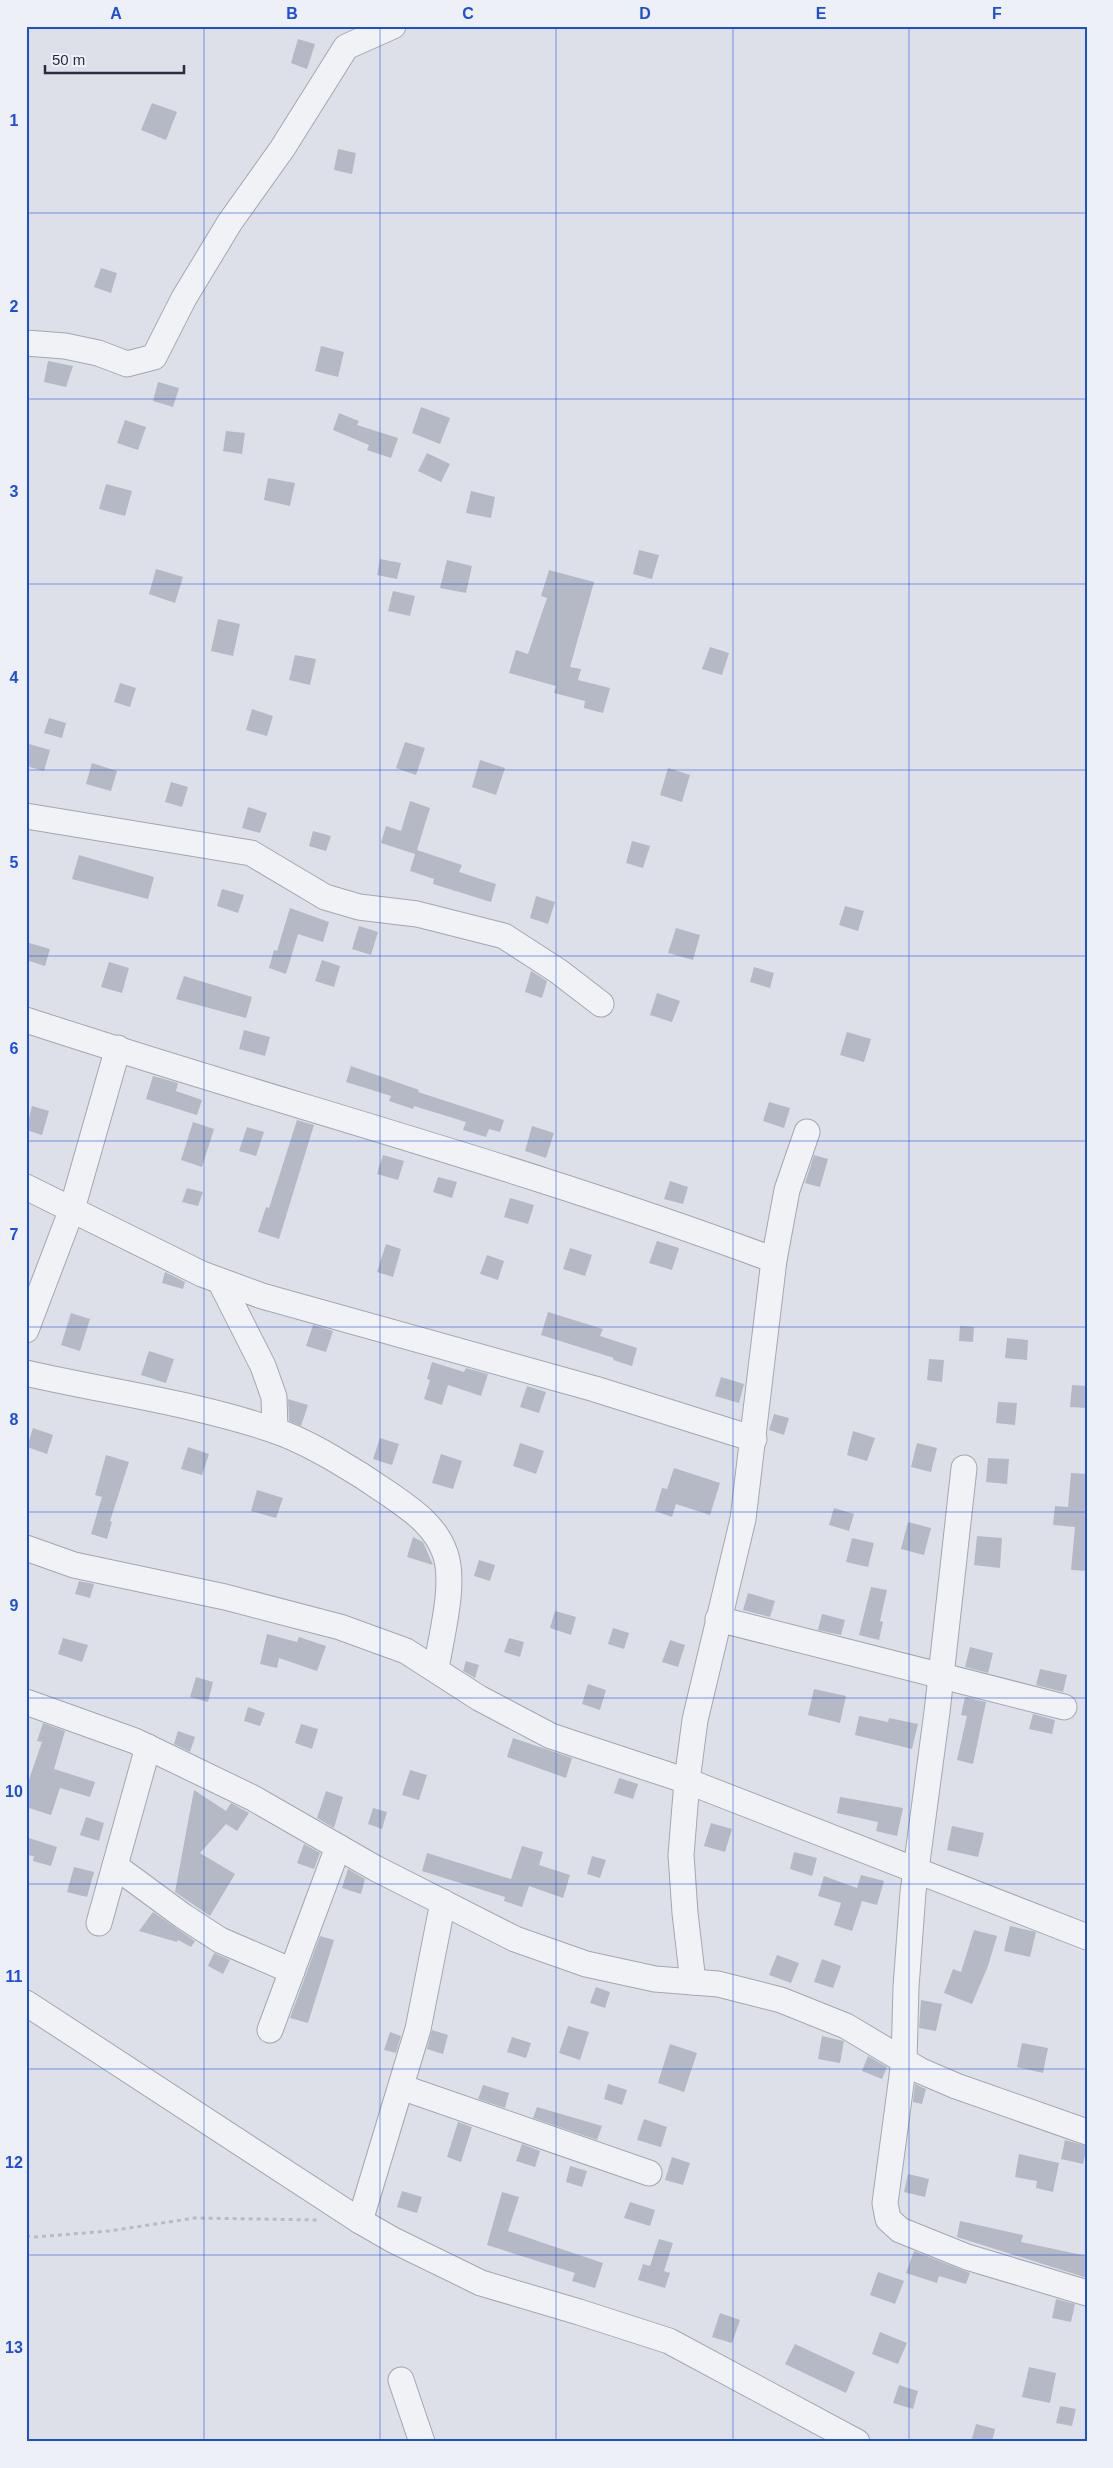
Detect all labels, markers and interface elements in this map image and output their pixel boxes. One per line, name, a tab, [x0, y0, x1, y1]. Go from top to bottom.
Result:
text: A	[110, 5, 122, 22]
text: B	[286, 5, 298, 22]
text: C	[462, 5, 474, 22]
text: D	[639, 5, 651, 22]
text: E	[816, 5, 827, 22]
text: F	[992, 5, 1002, 22]
scale bar	[45, 42, 184, 74]
text: 50 m	[52, 51, 85, 68]
text: 1	[10, 112, 19, 129]
text: 2	[10, 298, 19, 315]
text: 3	[10, 483, 19, 500]
text: 4	[10, 669, 19, 686]
text: 5	[10, 854, 19, 871]
text: 6	[10, 1040, 19, 1057]
text: 7	[10, 1226, 19, 1243]
text: 8	[10, 1411, 19, 1428]
text: 9	[10, 1597, 19, 1614]
text: 10	[5, 1783, 23, 1800]
text: 11	[6, 1968, 23, 1985]
text: 12	[5, 2154, 23, 2171]
text: 13	[5, 2339, 23, 2356]

